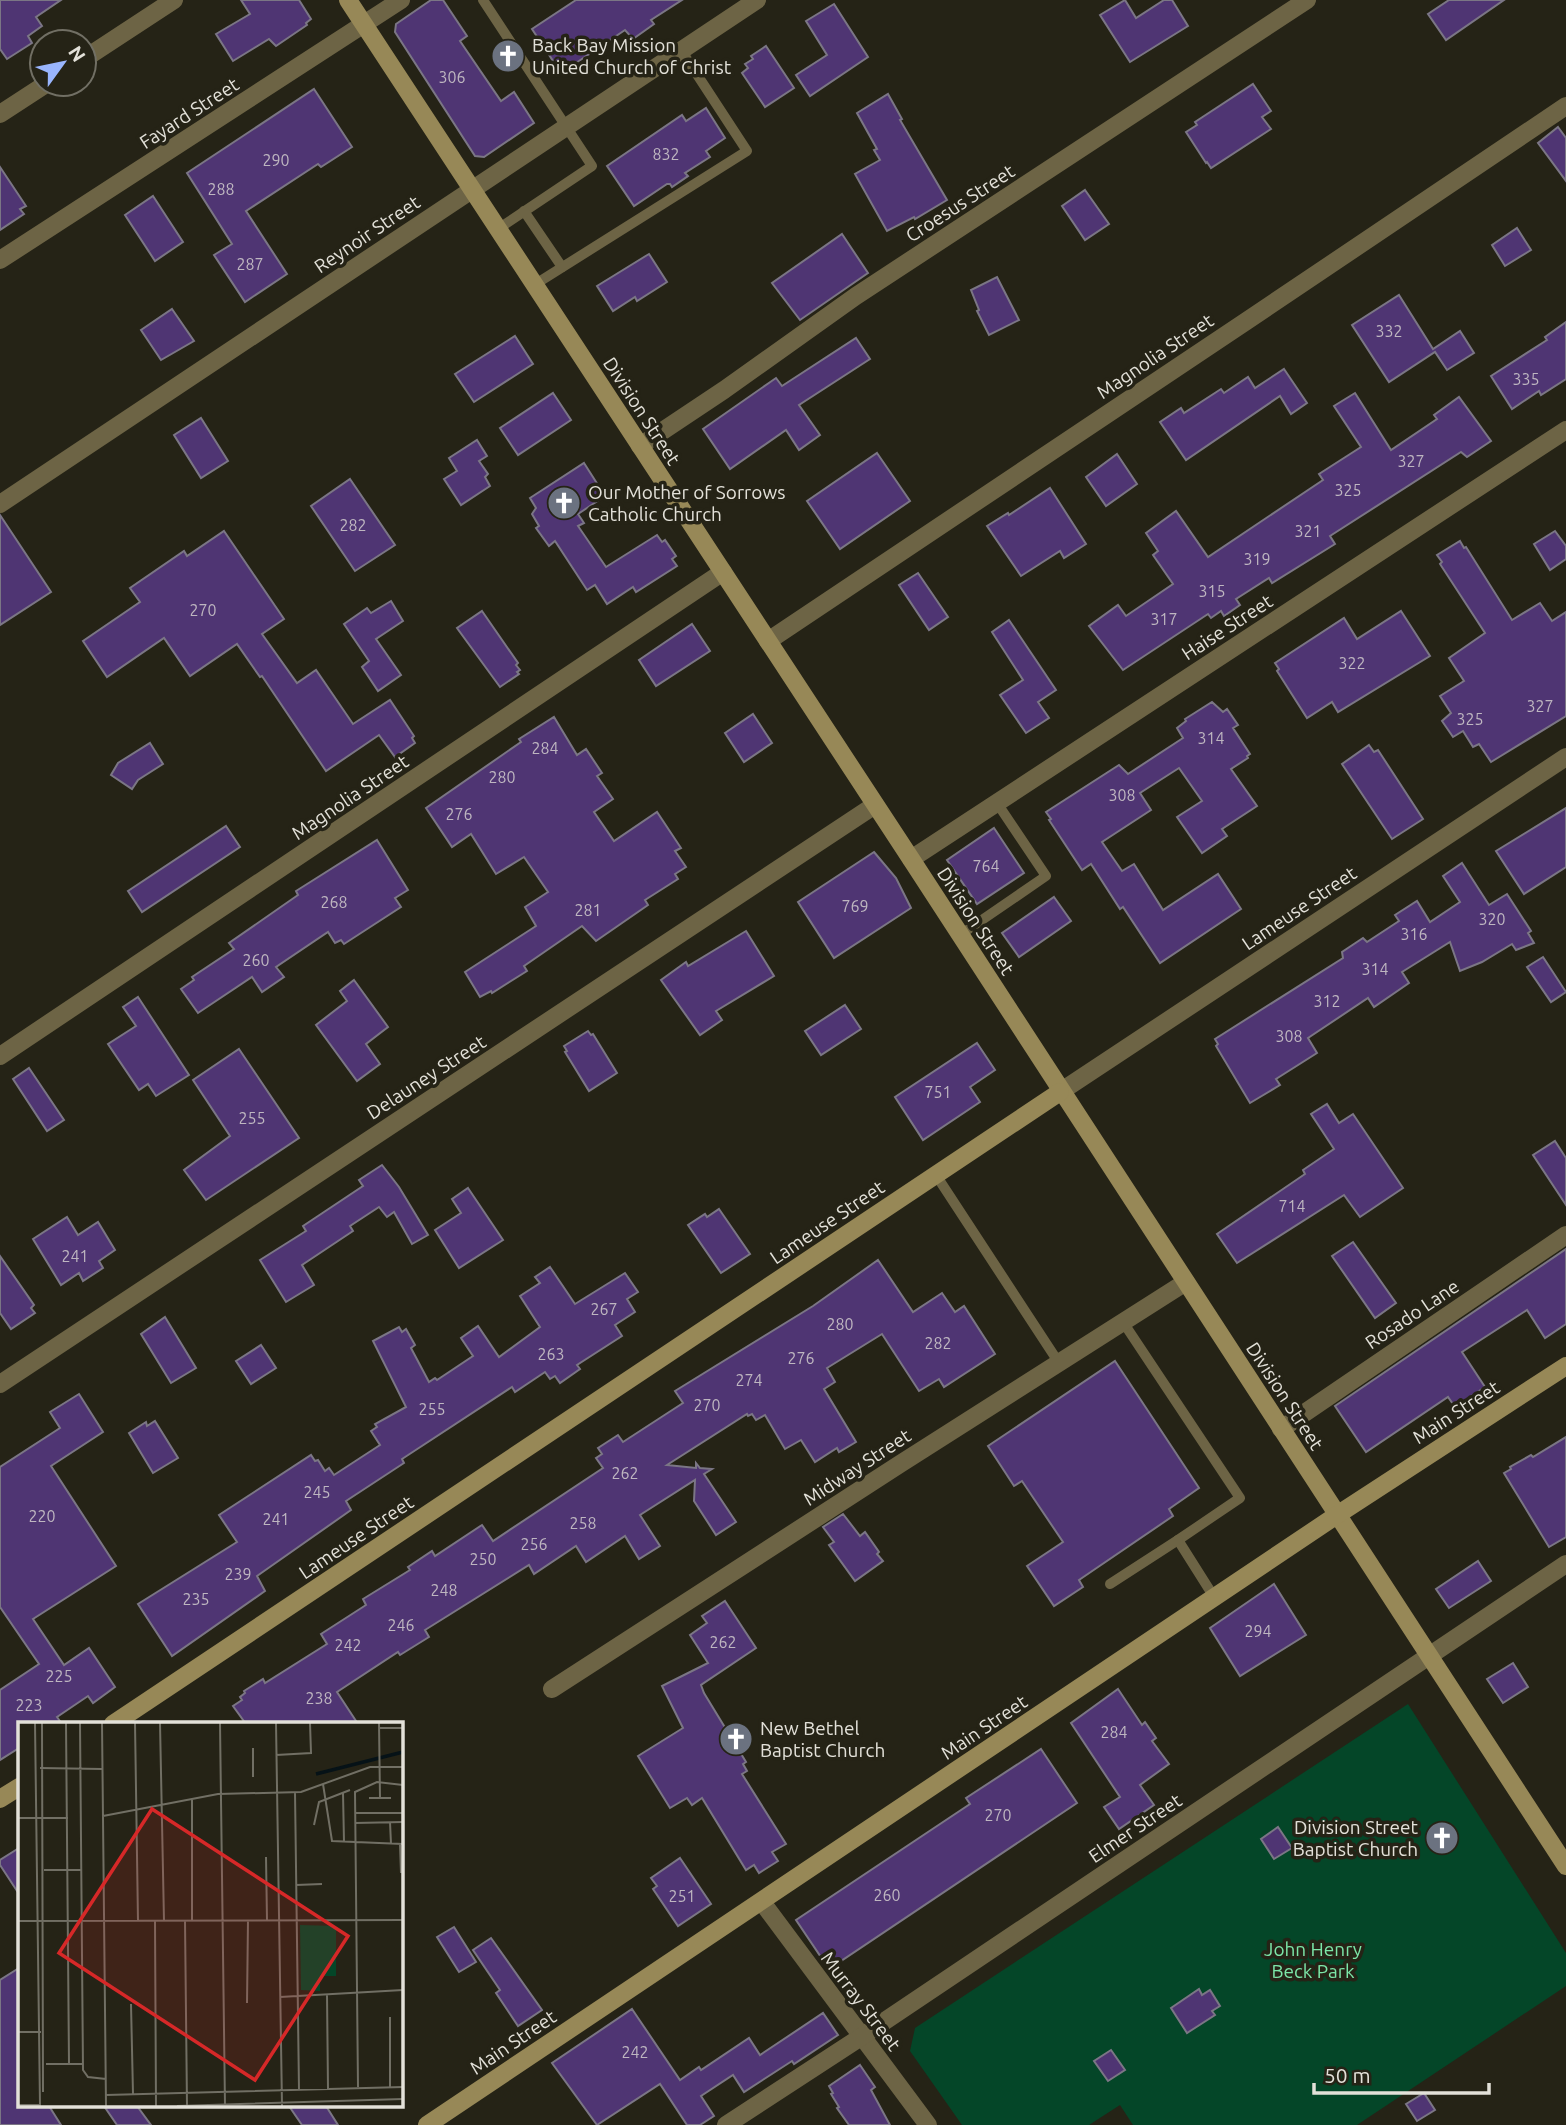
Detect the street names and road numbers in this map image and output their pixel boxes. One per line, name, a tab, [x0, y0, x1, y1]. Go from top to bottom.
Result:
street label: Fayard Street	[135, 73, 243, 153]
street label: Croesus Street	[902, 159, 1019, 246]
street label: Reynoir Street	[310, 190, 424, 277]
street label: Magnolia Street	[1093, 309, 1218, 403]
street label: Division Street	[599, 353, 685, 469]
street label: Haise Street	[1177, 589, 1277, 664]
street label: Magnolia Street	[288, 750, 413, 844]
street label: Lameuse Street	[1238, 861, 1361, 954]
street label: Division Street	[933, 863, 1019, 979]
street label: Delauney Street	[362, 1030, 490, 1124]
street label: Lameuse Street	[766, 1175, 889, 1268]
street label: Rosado Lane	[1361, 1275, 1463, 1353]
street label: Division Street	[1242, 1338, 1328, 1454]
street label: Main Street	[1408, 1375, 1504, 1448]
street label: Midway Street	[799, 1424, 915, 1510]
street label: Lameuse Street	[295, 1490, 418, 1583]
street label: Main Street	[937, 1690, 1032, 1764]
street label: Elmer Street	[1084, 1789, 1186, 1867]
street label: Murray Street	[817, 1947, 906, 2055]
street label: Main Street	[466, 2005, 561, 2079]

